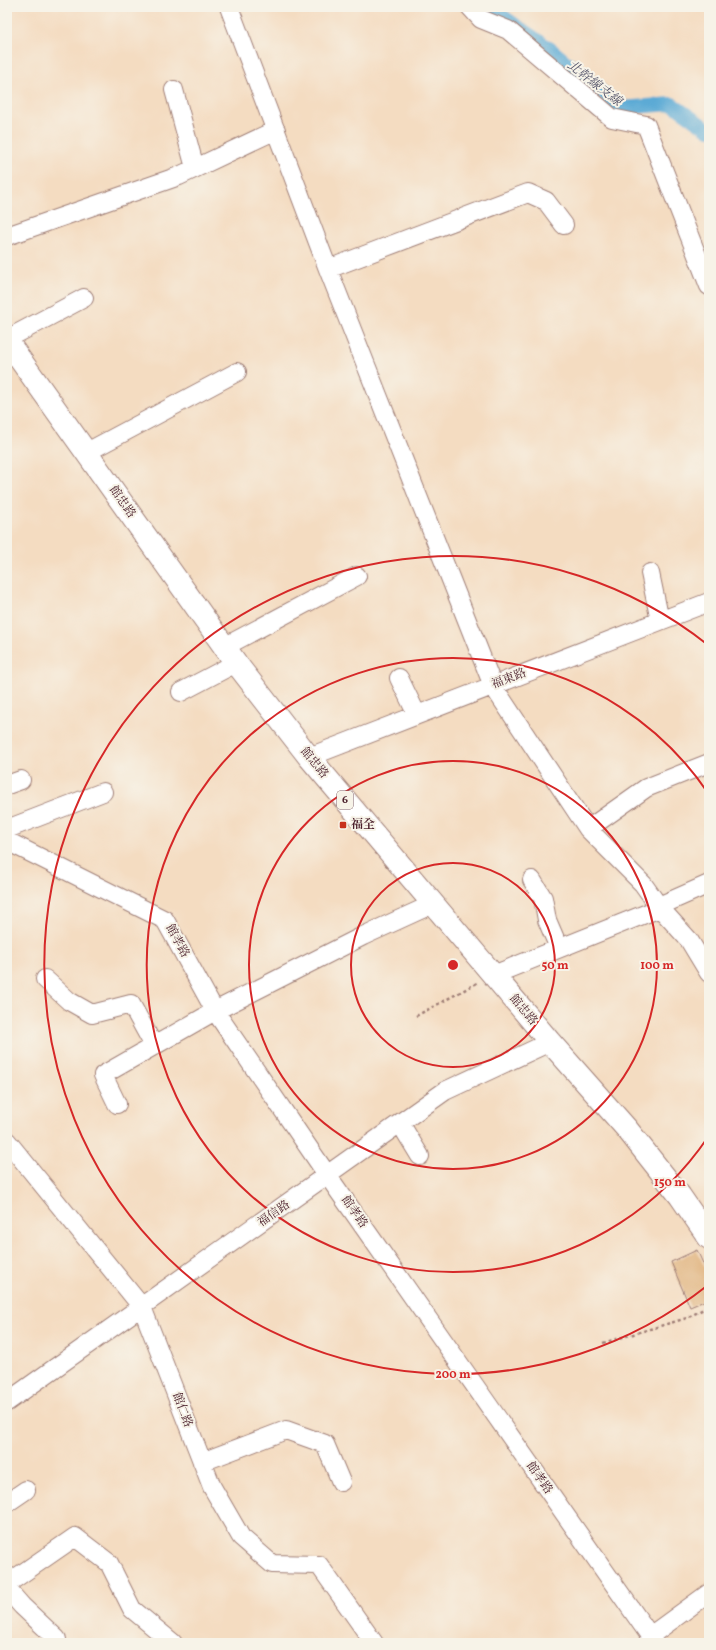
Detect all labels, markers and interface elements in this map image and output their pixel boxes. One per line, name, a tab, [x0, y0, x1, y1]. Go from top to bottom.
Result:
water label: 北幹線支線	[563, 57, 627, 112]
street label: 館忠路	[105, 483, 139, 521]
street label: 福東路	[489, 665, 529, 693]
street label: 館忠路	[296, 744, 332, 782]
road number: 6	[337, 791, 353, 809]
place label: 福全	[351, 817, 375, 833]
marker: 福全	[338, 820, 348, 830]
street label: 館孝路	[161, 921, 193, 961]
centre of rings	[446, 958, 460, 972]
text: 50 m	[541, 958, 569, 974]
text: 100 m	[640, 958, 674, 974]
street label: 館忠路	[505, 991, 541, 1029]
text: 150 m	[654, 1175, 686, 1191]
street label: 館孝路	[337, 1193, 371, 1231]
street label: 福信路	[255, 1197, 293, 1231]
text: 200 m	[435, 1367, 471, 1383]
street label: 館仁路	[168, 1390, 196, 1430]
street label: 館孝路	[522, 1459, 556, 1497]

